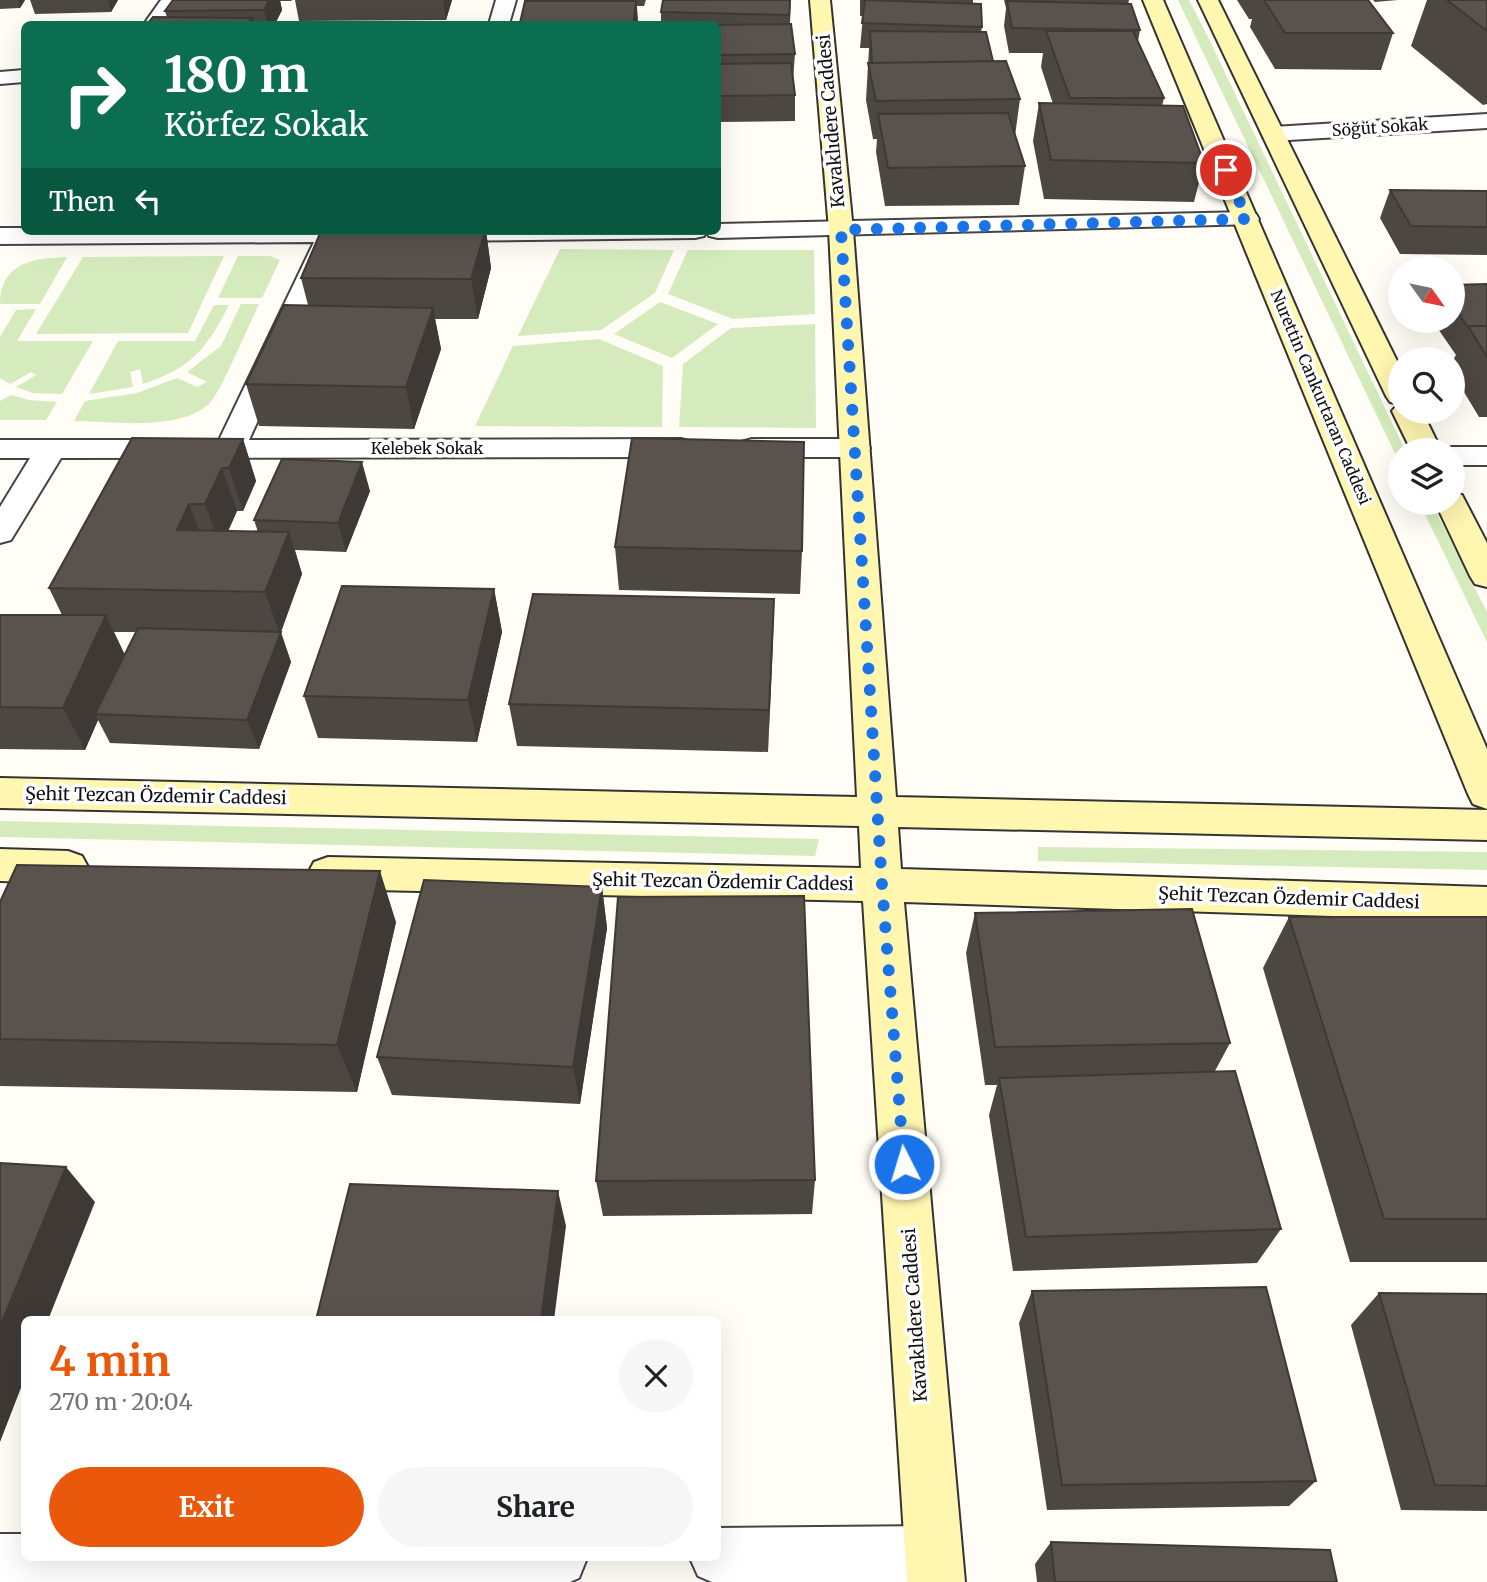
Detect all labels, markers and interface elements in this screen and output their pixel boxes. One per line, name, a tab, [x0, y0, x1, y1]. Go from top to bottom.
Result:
street label: Kavaklıdere Caddesi	[811, 33, 850, 209]
text: 180 m	[164, 44, 309, 105]
icon: right	[49, 49, 140, 140]
text: Körfez Sokak	[164, 105, 368, 145]
street label: Söğüt Sokak	[1331, 114, 1430, 140]
pin	[1196, 140, 1256, 200]
icon: arrive	[1207, 151, 1245, 189]
icon: left	[129, 182, 167, 220]
text: Then	[49, 185, 115, 218]
north arrow	[1388, 256, 1465, 332]
map controls	[1388, 256, 1465, 515]
street label: Nurettin Cankurtaran Caddesi	[1267, 287, 1375, 507]
button: search	[1388, 347, 1465, 424]
street label: Kelebek Sokak	[371, 438, 484, 458]
button: layers	[1388, 438, 1465, 515]
street label: Şehit Tezcan Özdemir Caddesi	[25, 782, 287, 809]
street label: Şehit Tezcan Özdemir Caddesi	[592, 868, 854, 895]
street label: Şehit Tezcan Özdemir Caddesi	[1158, 881, 1420, 914]
position arrow	[867, 1127, 941, 1201]
street label: Kavaklıdere Caddesi	[897, 1227, 932, 1403]
text: 4 min	[49, 1335, 171, 1387]
button: close	[619, 1339, 693, 1413]
text: 270 m · 20:04	[49, 1387, 193, 1416]
button: Exit	[49, 1467, 364, 1547]
button: Share	[378, 1467, 693, 1547]

